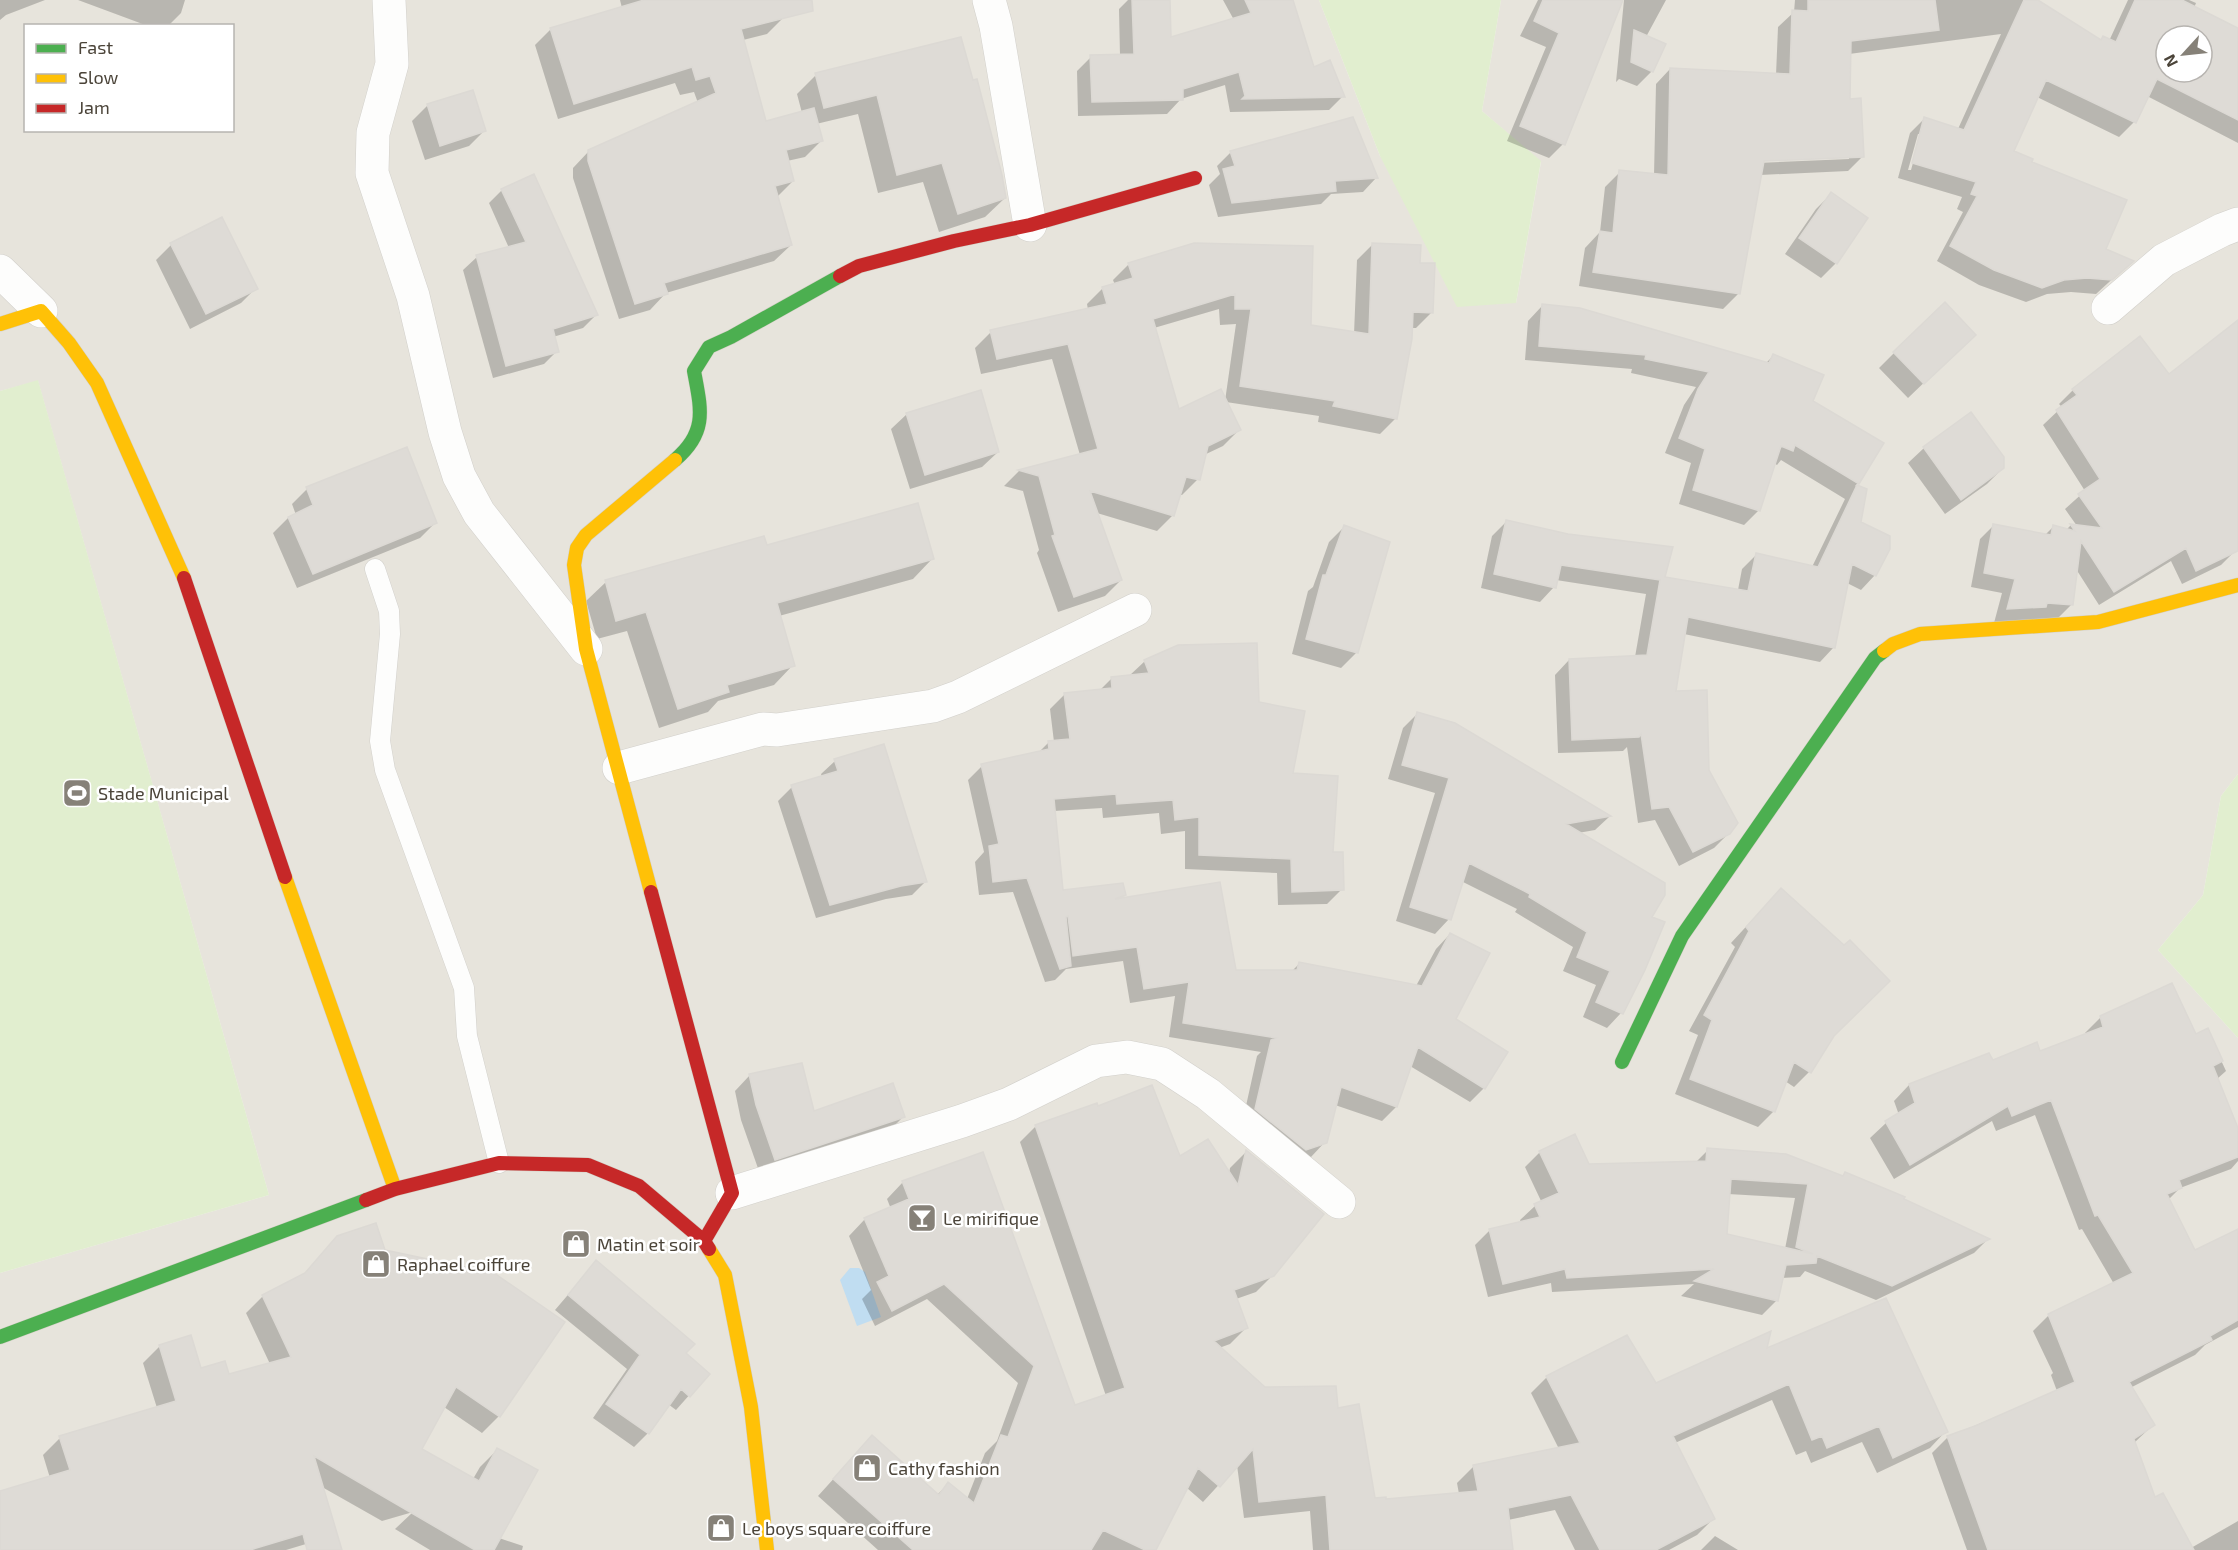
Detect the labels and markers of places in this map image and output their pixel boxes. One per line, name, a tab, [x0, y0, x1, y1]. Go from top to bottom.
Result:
sports icon: Stade Municipal	[61, 777, 93, 809]
place label: Stade Municipal	[98, 782, 229, 804]
bar icon: Le mirifique	[906, 1202, 938, 1234]
place label: Le mirifique	[943, 1207, 1039, 1229]
shop icon: Matin et soir	[560, 1228, 592, 1260]
place label: Matin et soir	[597, 1233, 700, 1255]
shop icon: Raphael coiffure	[360, 1248, 392, 1280]
place label: Raphael coiffure	[397, 1253, 530, 1275]
shop icon: Cathy fashion	[851, 1452, 883, 1484]
place label: Cathy fashion	[888, 1457, 1000, 1479]
shop icon: Le boys square coiffure	[705, 1512, 737, 1544]
place label: Le boys square coiffure	[742, 1517, 931, 1539]

